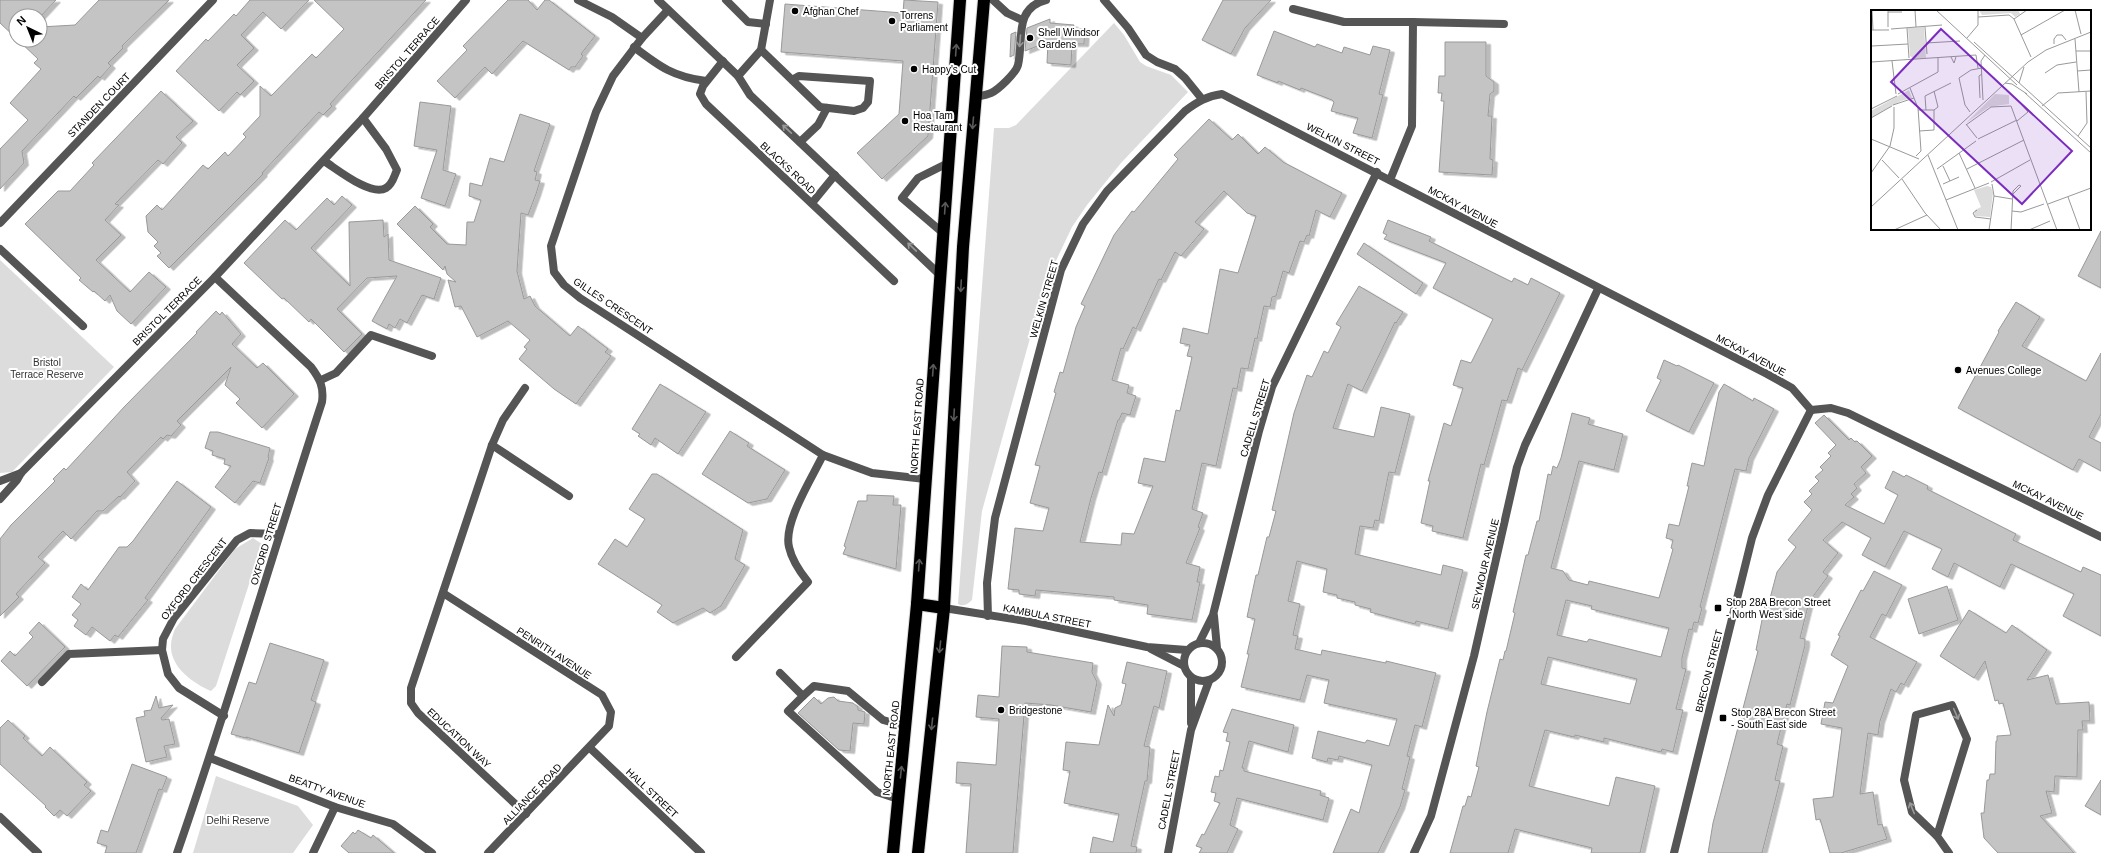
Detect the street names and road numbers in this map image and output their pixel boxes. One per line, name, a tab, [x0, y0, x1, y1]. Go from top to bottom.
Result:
street label: BRISTOL TERRACE	[372, 14, 442, 92]
street label: STANDEN COURT	[65, 71, 133, 139]
street label: WELKIN STREET	[1305, 121, 1381, 167]
street label: BLACKS ROAD	[758, 140, 818, 196]
street label: MCKAY AVENUE	[1426, 184, 1500, 230]
street label: WELKIN STREET	[1028, 259, 1060, 339]
street label: BRISTOL TERRACE	[130, 274, 204, 348]
street label: GILLES CRESCENT	[571, 275, 655, 337]
street label: MCKAY AVENUE	[1714, 332, 1788, 378]
street label: NORTH EAST ROAD	[908, 378, 926, 474]
street label: CADELL STREET	[1238, 378, 1272, 458]
street label: MCKAY AVENUE	[2011, 478, 2085, 522]
street label: OXFORD STREET	[248, 502, 284, 586]
street label: SEYMOUR AVENUE	[1469, 517, 1501, 611]
street label: OXFORD CRESCENT	[159, 536, 229, 622]
street label: KAMBULA STREET	[1002, 602, 1092, 630]
street label: PENRITH AVENUE	[515, 625, 594, 681]
street label: BRECON STREET	[1693, 628, 1725, 714]
street label: NORTH EAST ROAD	[881, 700, 901, 796]
street label: EDUCATION WAY	[425, 706, 493, 770]
street label: CADELL STREET	[1156, 749, 1182, 831]
street label: ALLIANCE ROAD	[500, 761, 564, 827]
street label: HALL STREET	[624, 766, 680, 820]
street label: BEATTY AVENUE	[287, 772, 367, 810]

